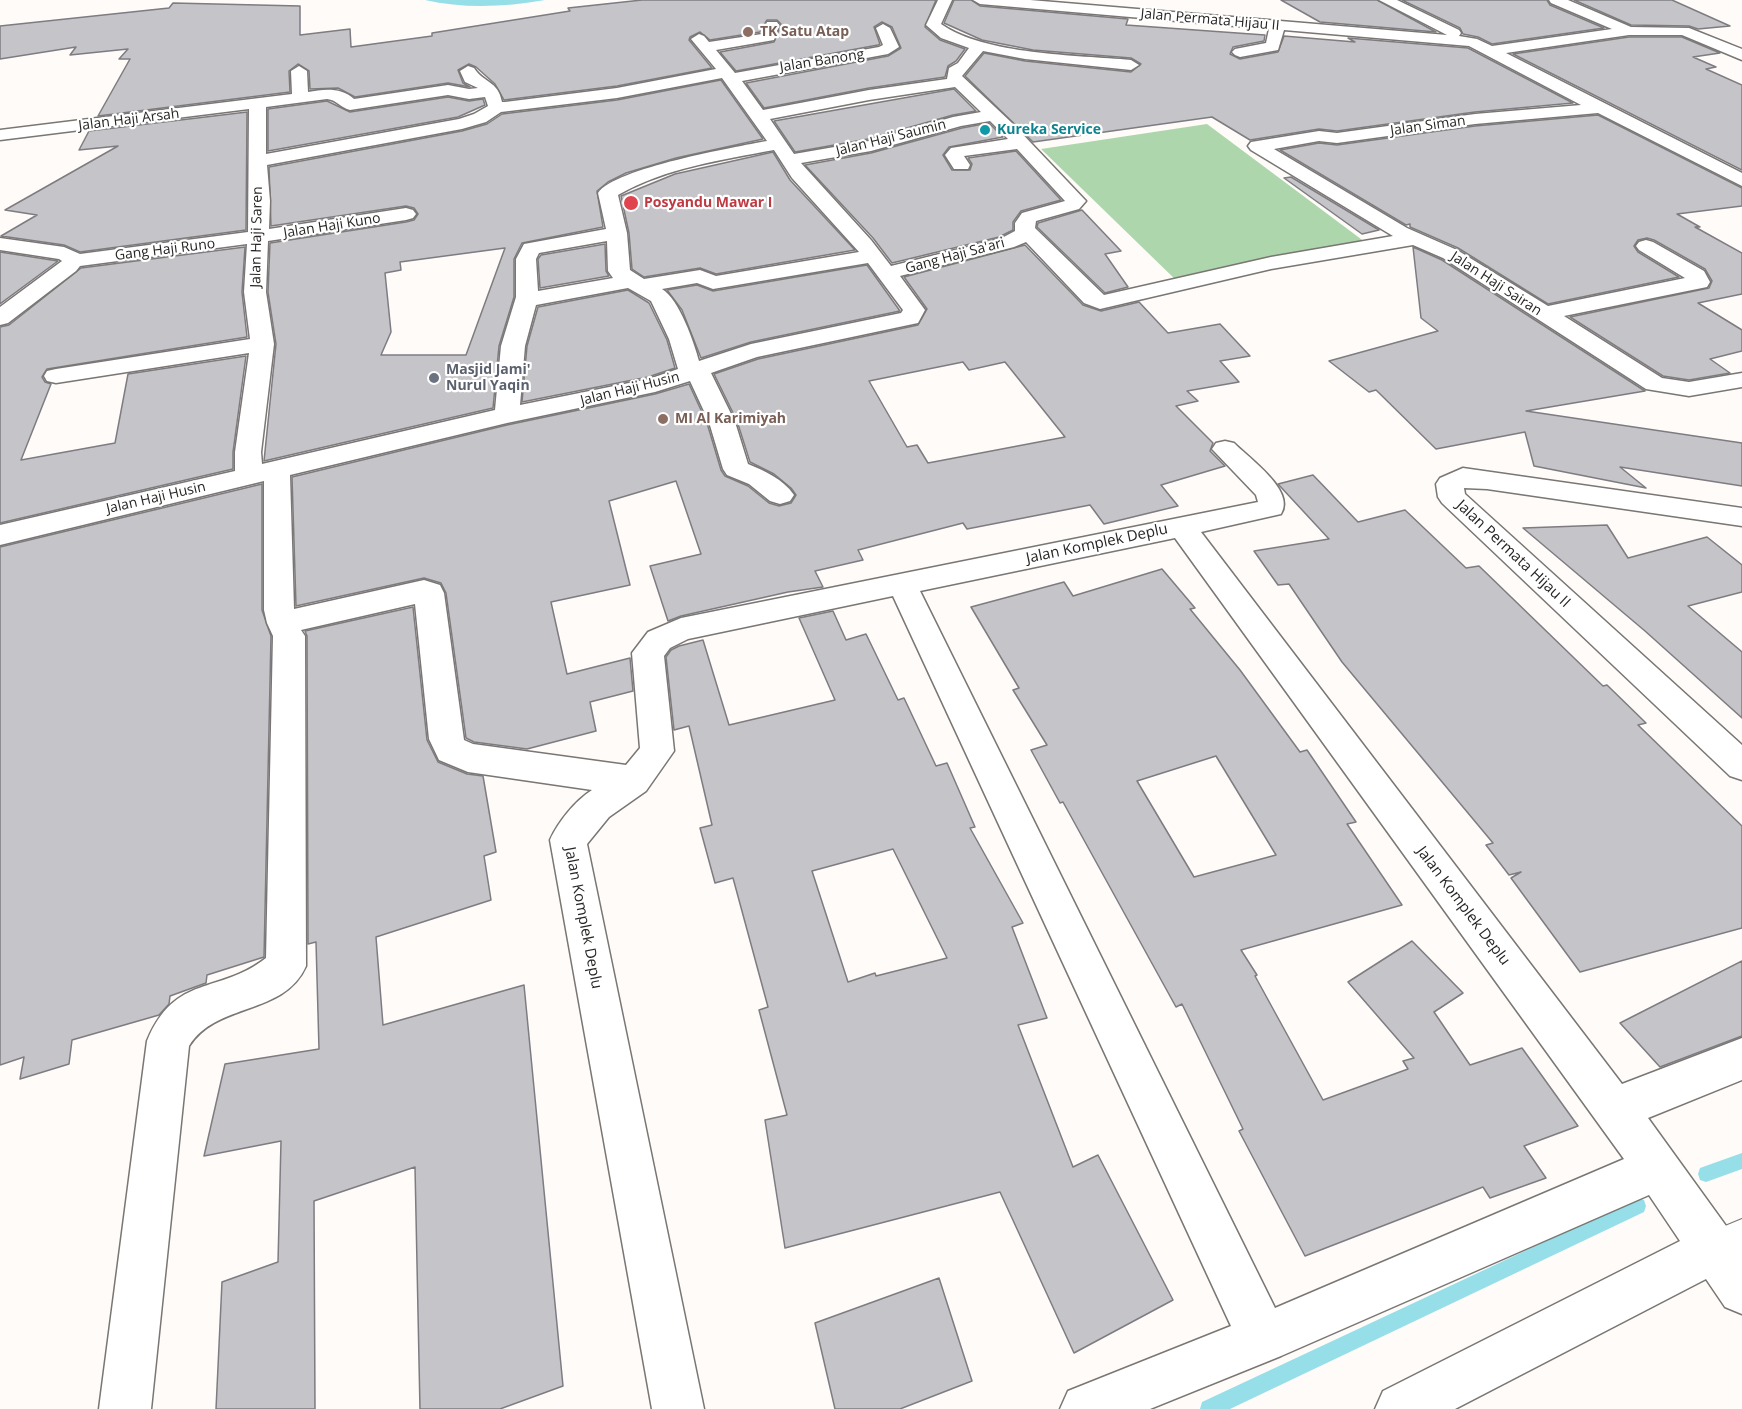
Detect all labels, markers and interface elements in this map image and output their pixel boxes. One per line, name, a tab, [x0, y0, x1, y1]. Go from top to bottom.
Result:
street label: Jalan Permata Hijau II	[1140, 6, 1280, 34]
place label: TK Satu Atap	[760, 24, 849, 40]
marker: TK Satu Atap	[741, 25, 755, 39]
street label: Jalan Banong	[779, 46, 865, 76]
street label: Jalan Haji Arsah	[78, 105, 180, 135]
street label: Jalan Siman	[1389, 112, 1467, 140]
street label: Jalan Haji Saumin	[834, 116, 948, 160]
place label: Kureka Service	[997, 122, 1101, 138]
marker: Kureka Service	[978, 123, 992, 137]
street label: Jalan Haji Saren	[248, 186, 266, 288]
marker: Posyandu Mawar I	[622, 194, 640, 212]
place label: Posyandu Mawar I	[644, 195, 772, 211]
street label: Jalan Haji Kuno	[282, 210, 382, 242]
street label: Gang Haji Sa'ari	[903, 235, 1007, 277]
street label: Gang Haji Runo	[114, 236, 216, 264]
street label: Jalan Haji Sairan	[1447, 248, 1545, 320]
place label: Masjid Jami' Nurul Yaqin	[446, 362, 530, 394]
street label: Jalan Haji Husin	[579, 369, 681, 409]
marker: Masjid Jami' Nurul Yaqin	[427, 371, 441, 385]
place label: MI Al Karimiyah	[675, 411, 786, 427]
marker: MI Al Karimiyah	[656, 412, 670, 426]
street label: Jalan Haji Husin	[105, 478, 207, 518]
street label: Jalan Permata Hijau II	[1452, 496, 1574, 612]
street label: Jalan Komplek Deplu	[1025, 520, 1169, 568]
street label: Jalan Komplek Deplu	[1412, 843, 1514, 969]
street label: Jalan Komplek Deplu	[560, 845, 606, 991]

